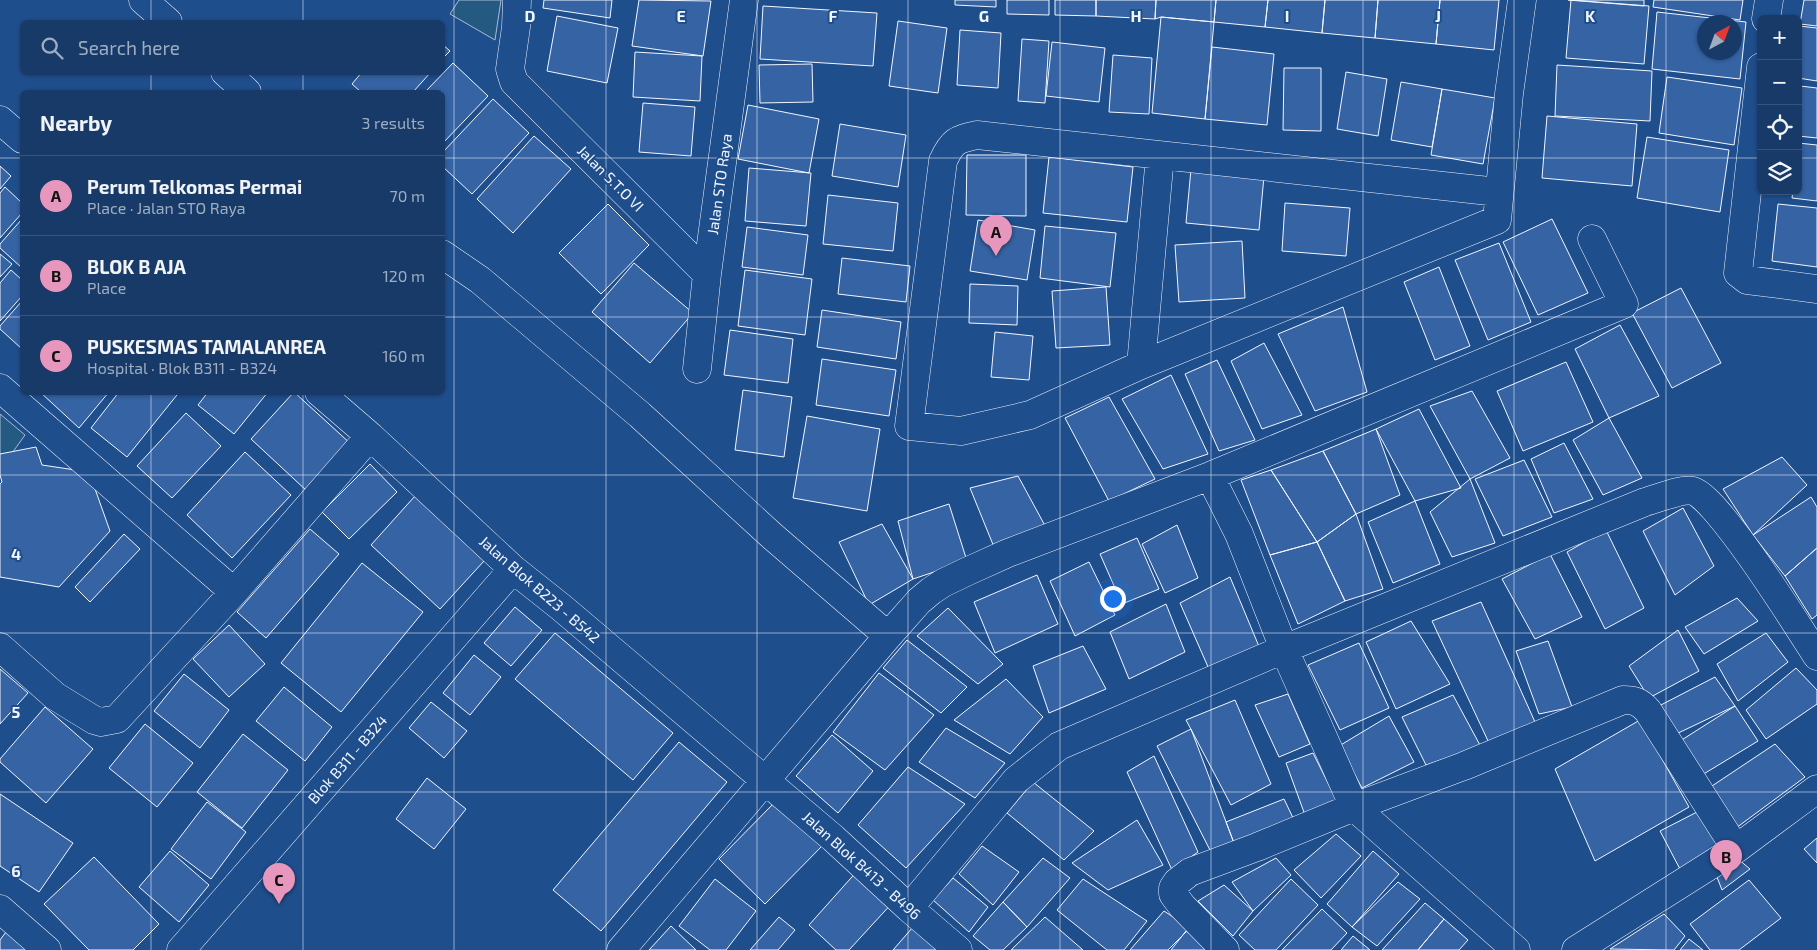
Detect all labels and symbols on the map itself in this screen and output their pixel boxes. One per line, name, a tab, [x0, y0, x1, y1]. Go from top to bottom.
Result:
text: D	[525, 6, 536, 25]
text: E	[676, 6, 686, 25]
text: F	[829, 6, 838, 25]
text: G	[979, 6, 989, 25]
text: H	[1130, 6, 1142, 25]
text: I	[1285, 6, 1289, 25]
text: J	[1435, 6, 1441, 25]
text: K	[1585, 6, 1596, 25]
north arrow	[1697, 15, 1742, 60]
street label: Jalan STO Raya	[703, 132, 735, 236]
street label: Jalan S.T.O VI	[574, 141, 648, 215]
pin: A	[980, 215, 1012, 256]
street label: Jalan Blok B223 - B542	[476, 532, 604, 646]
text: 4	[11, 544, 21, 563]
your location	[1100, 586, 1126, 612]
text: 5	[12, 702, 21, 721]
street label: Blok B311 - B324	[304, 711, 390, 807]
street label: Jalan Blok B413 - B496	[799, 807, 925, 923]
pin: B	[1710, 840, 1742, 881]
text: 6	[11, 861, 21, 880]
pin: C	[263, 863, 295, 904]

